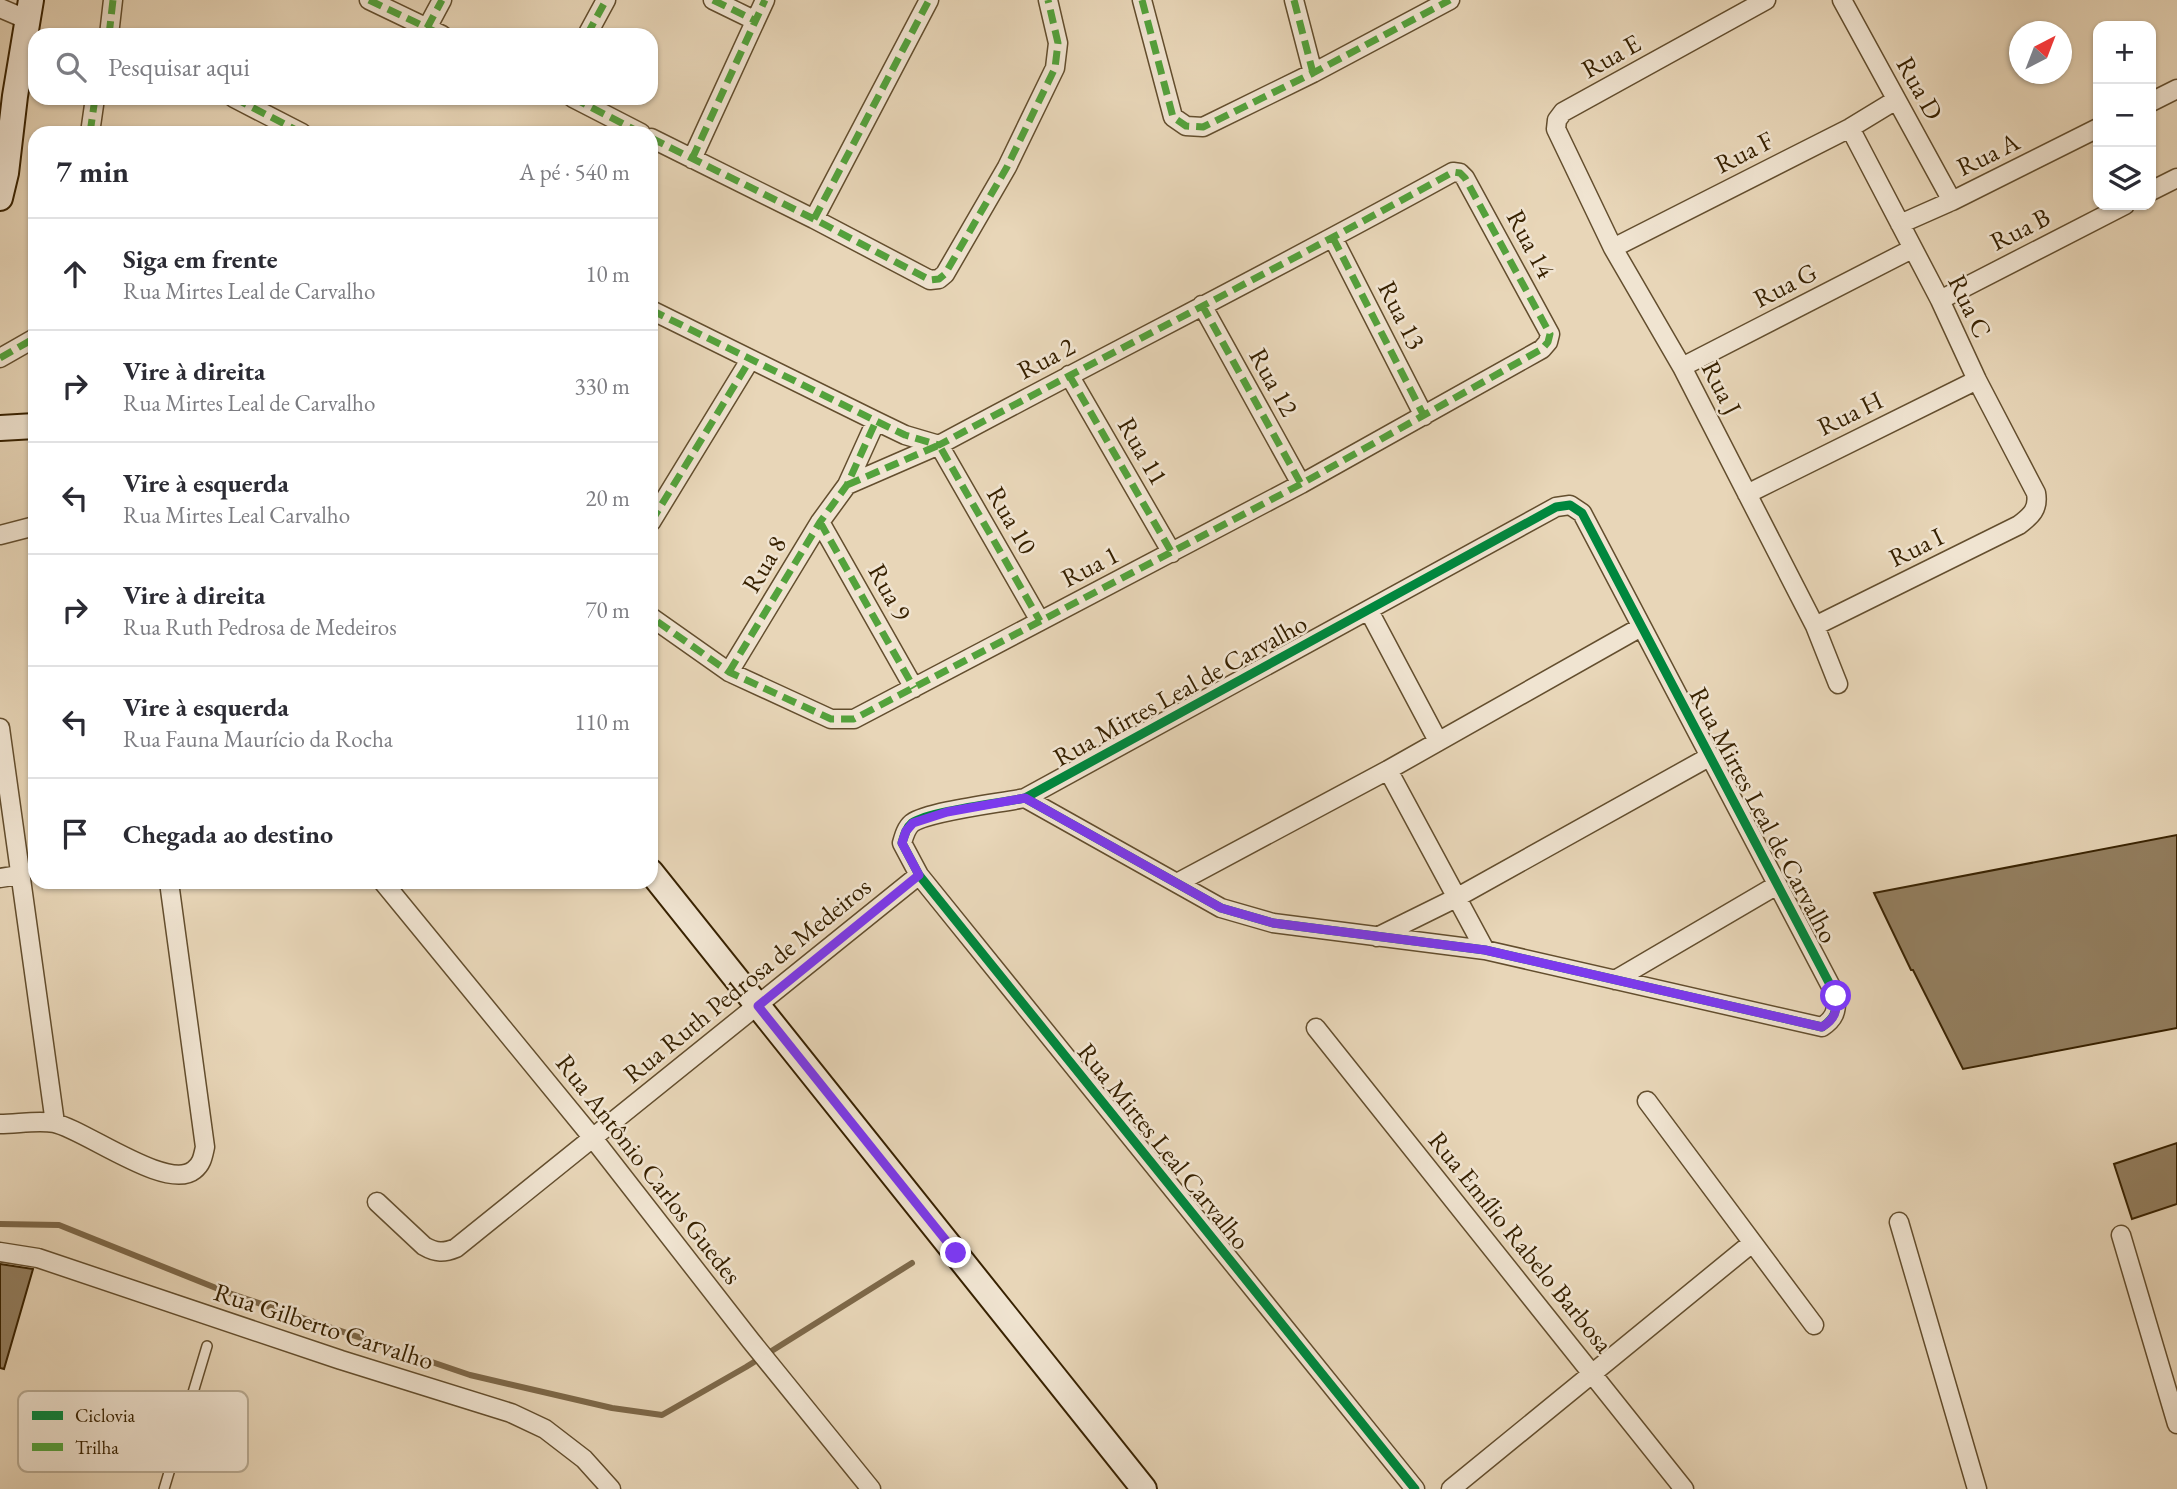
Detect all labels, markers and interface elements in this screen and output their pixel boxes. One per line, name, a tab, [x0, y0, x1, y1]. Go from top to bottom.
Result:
north arrow	[2009, 21, 2072, 84]
map controls	[2093, 21, 2156, 210]
button: +	[2093, 21, 2156, 84]
street label: Rua E	[1575, 26, 1647, 86]
search box	[28, 28, 658, 105]
icon: search	[52, 48, 90, 86]
text: Pesquisar aqui	[108, 50, 250, 84]
street label: Rua D	[1889, 50, 1951, 126]
button: −	[2093, 84, 2156, 147]
street label: Rua F	[1709, 123, 1779, 181]
street label: Rua A	[1951, 124, 2026, 184]
button: layers	[2093, 147, 2156, 210]
text: 7 min	[56, 152, 129, 191]
text: A pé · 540 m	[519, 157, 630, 187]
street label: Rua B	[1984, 200, 2056, 258]
street label: Rua 14	[1499, 204, 1563, 285]
text: Siga em frente	[123, 242, 278, 276]
icon: ahead	[56, 255, 94, 293]
street label: Rua G	[1748, 255, 1822, 315]
text: 10 m	[585, 259, 630, 289]
street label: Rua C	[1940, 269, 2000, 343]
street label: Rua 13	[1370, 275, 1434, 355]
text: Rua Mirtes Leal de Carvalho	[123, 276, 375, 306]
street label: Rua 2	[1011, 329, 1081, 387]
street label: Rua 12	[1241, 342, 1307, 423]
text: Vire à direita	[123, 354, 265, 388]
street label: Rua J	[1694, 355, 1750, 421]
icon: right	[56, 367, 94, 405]
text: 330 m	[574, 371, 630, 401]
street label: Rua H	[1812, 383, 1888, 443]
text: Rua Mirtes Leal de Carvalho	[123, 388, 375, 418]
street label: Rua 11	[1110, 411, 1176, 491]
text: Vire à esquerda	[123, 466, 289, 500]
icon: left	[56, 479, 94, 517]
street label: Rua 10	[979, 480, 1045, 560]
text: 20 m	[585, 483, 630, 513]
text: Rua Mirtes Leal Carvalho	[123, 500, 350, 530]
street label: Rua I	[1883, 519, 1949, 575]
street label: Rua 8	[734, 529, 794, 599]
street label: Rua 1	[1055, 537, 1125, 595]
street label: Rua 9	[861, 557, 920, 627]
text: Vire à direita	[123, 578, 265, 612]
icon: right	[56, 591, 94, 629]
text: 70 m	[585, 595, 630, 625]
street label: Rua Mirtes Leal de Carvalho	[1047, 606, 1313, 774]
text: Rua Ruth Pedrosa de Medeiros	[123, 612, 397, 642]
street label: Rua Mirtes Leal de Carvalho	[1682, 681, 1846, 949]
text: Vire à esquerda	[123, 690, 289, 724]
icon: left	[56, 703, 94, 741]
text: 110 m	[574, 707, 630, 737]
text: Rua Fauna Maurício da Rocha	[123, 724, 393, 754]
icon: arrive	[56, 815, 94, 853]
text: Chegada ao destino	[123, 817, 333, 851]
street label: Rua Ruth Pedrosa de Medeiros	[616, 869, 878, 1091]
route start	[1820, 980, 1851, 1011]
street label: Rua Mirtes Leal Carvalho	[1070, 1036, 1258, 1256]
street label: Rua Antônio Carlos Guedes	[548, 1047, 750, 1291]
street label: Rua Emílio Rabelo Barbosa	[1421, 1124, 1621, 1360]
route end	[940, 1237, 971, 1268]
street label: Rua Gilberto Carvalho	[210, 1274, 438, 1378]
legend	[18, 1391, 248, 1472]
text: Ciclovia	[75, 1403, 136, 1428]
text: Trilha	[75, 1435, 119, 1460]

